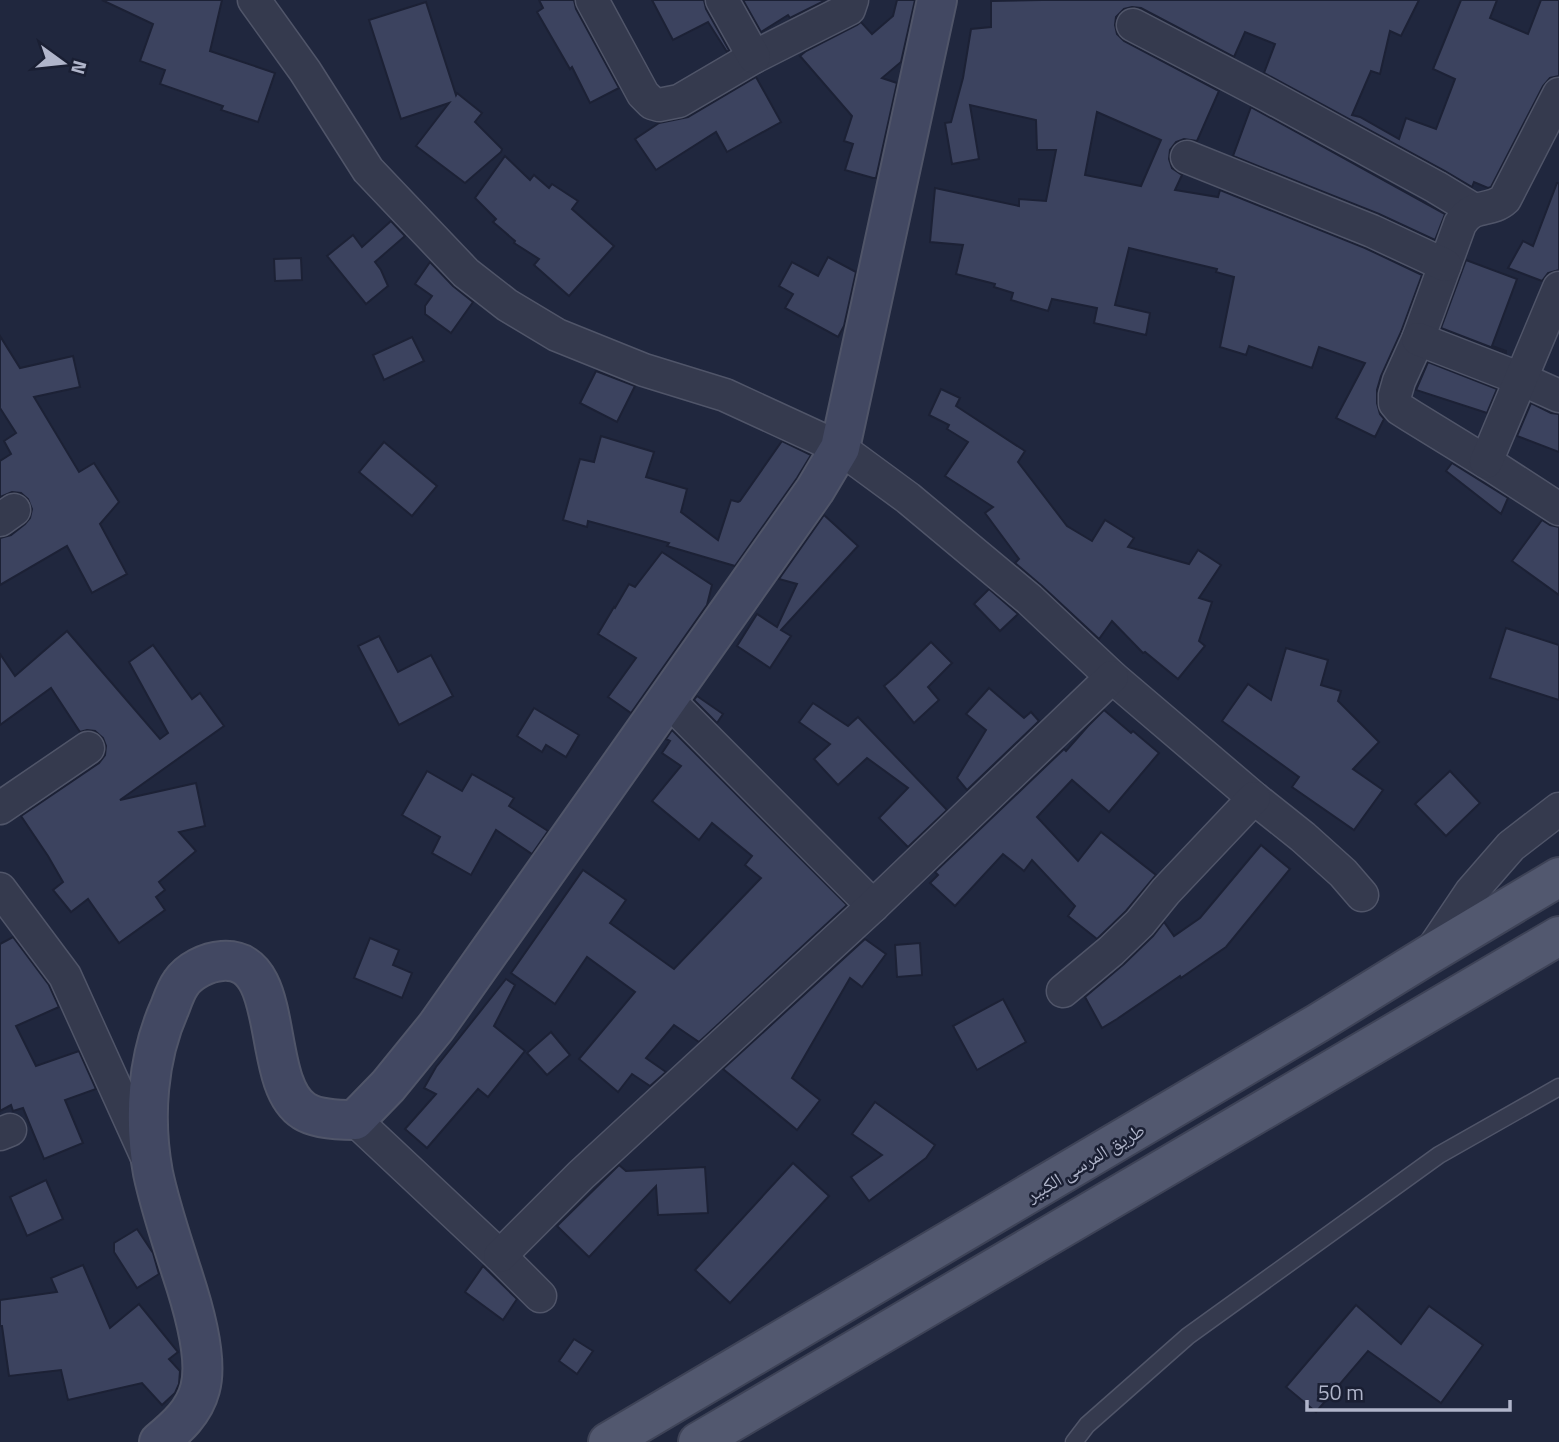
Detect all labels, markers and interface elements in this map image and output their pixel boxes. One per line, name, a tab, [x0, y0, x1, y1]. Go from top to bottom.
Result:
north arrow	[28, 28, 98, 98]
text: N	[64, 57, 96, 78]
street label: طريق المرسى الكبير	[1019, 1115, 1150, 1209]
scale bar	[1307, 1368, 1510, 1412]
text: 50 m	[1318, 1376, 1364, 1408]

